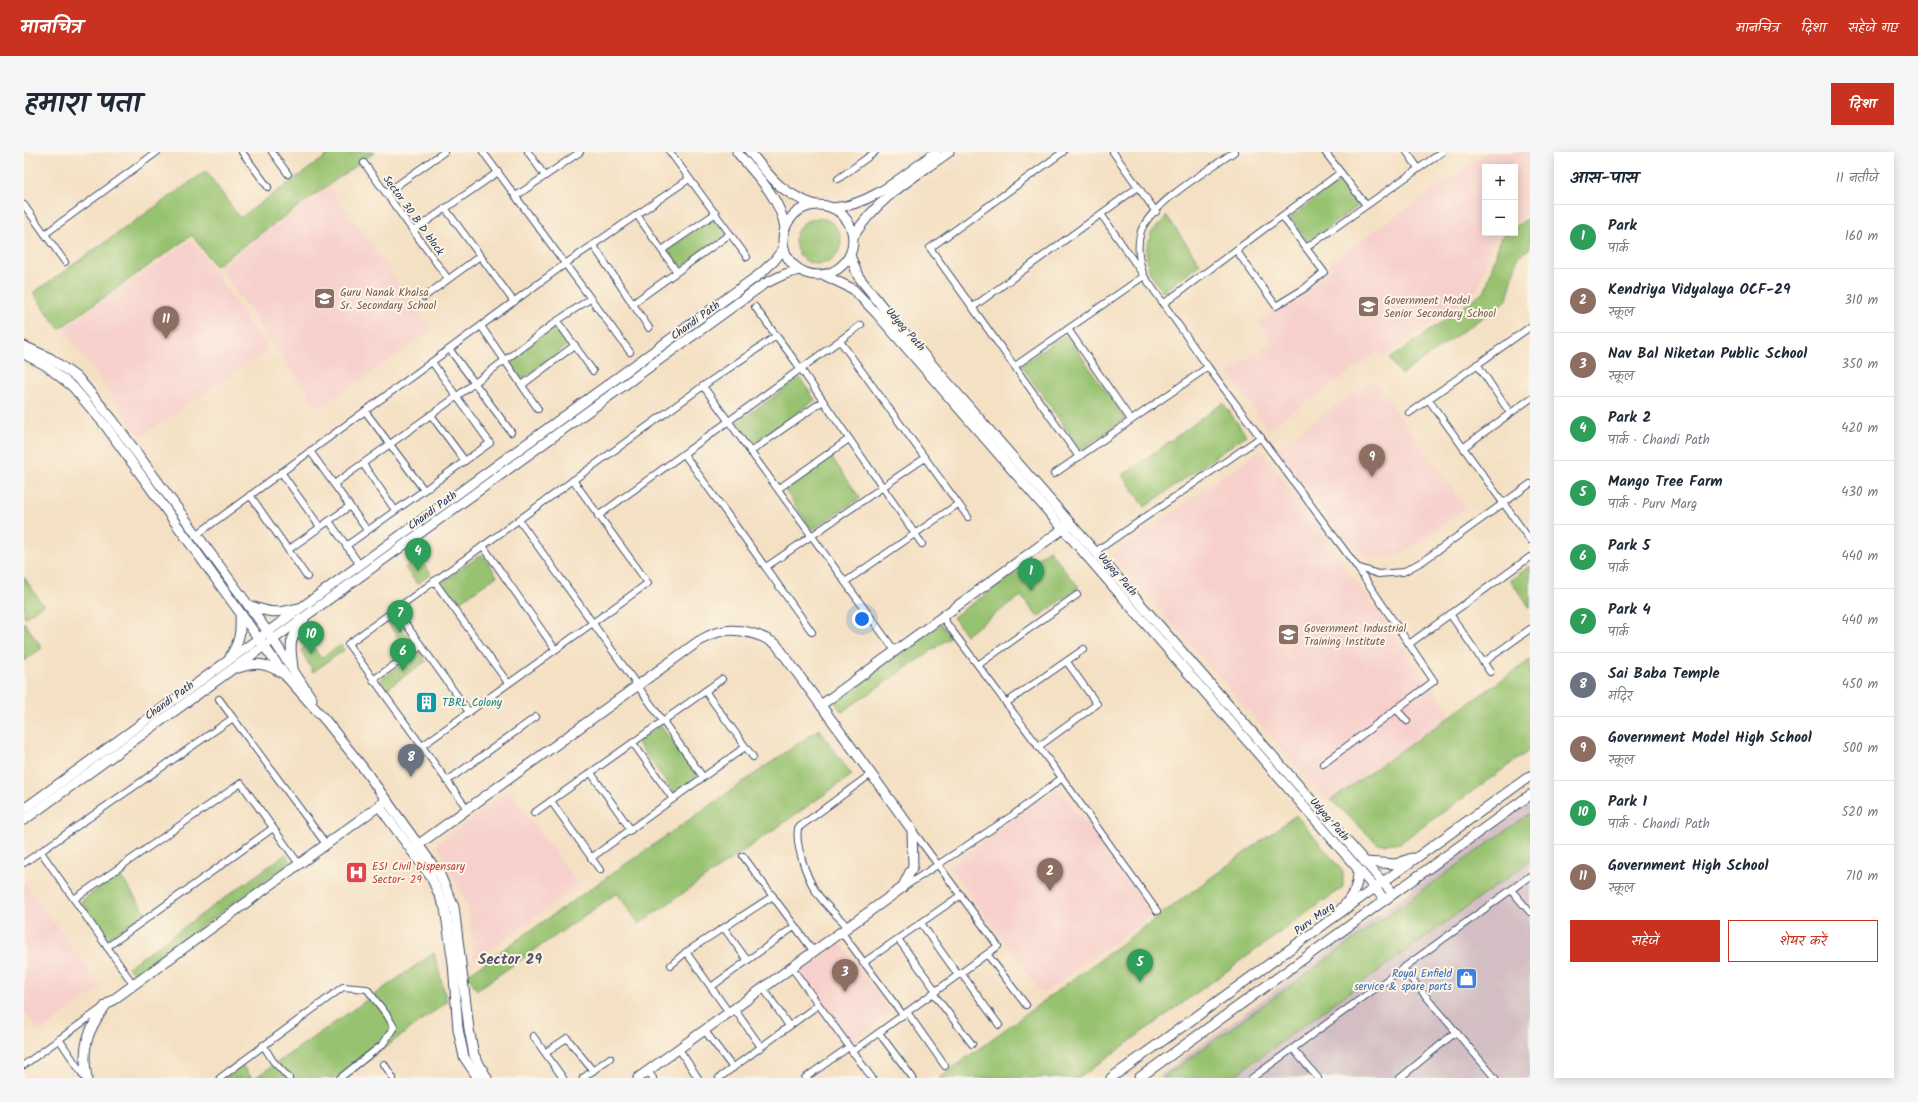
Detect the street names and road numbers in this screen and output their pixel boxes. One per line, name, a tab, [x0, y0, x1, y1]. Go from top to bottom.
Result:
street label: Sector 30 B D block	[378, 172, 449, 260]
street label: Chandi Path	[667, 297, 724, 345]
street label: Udyog Path	[881, 304, 930, 356]
street label: Chandi Path	[404, 487, 461, 535]
street label: Udyog Path	[1093, 549, 1142, 601]
street label: Chandi Path	[141, 677, 198, 725]
street label: Udyog Path	[1305, 794, 1354, 846]
street label: Purv Marg	[1290, 898, 1339, 940]

